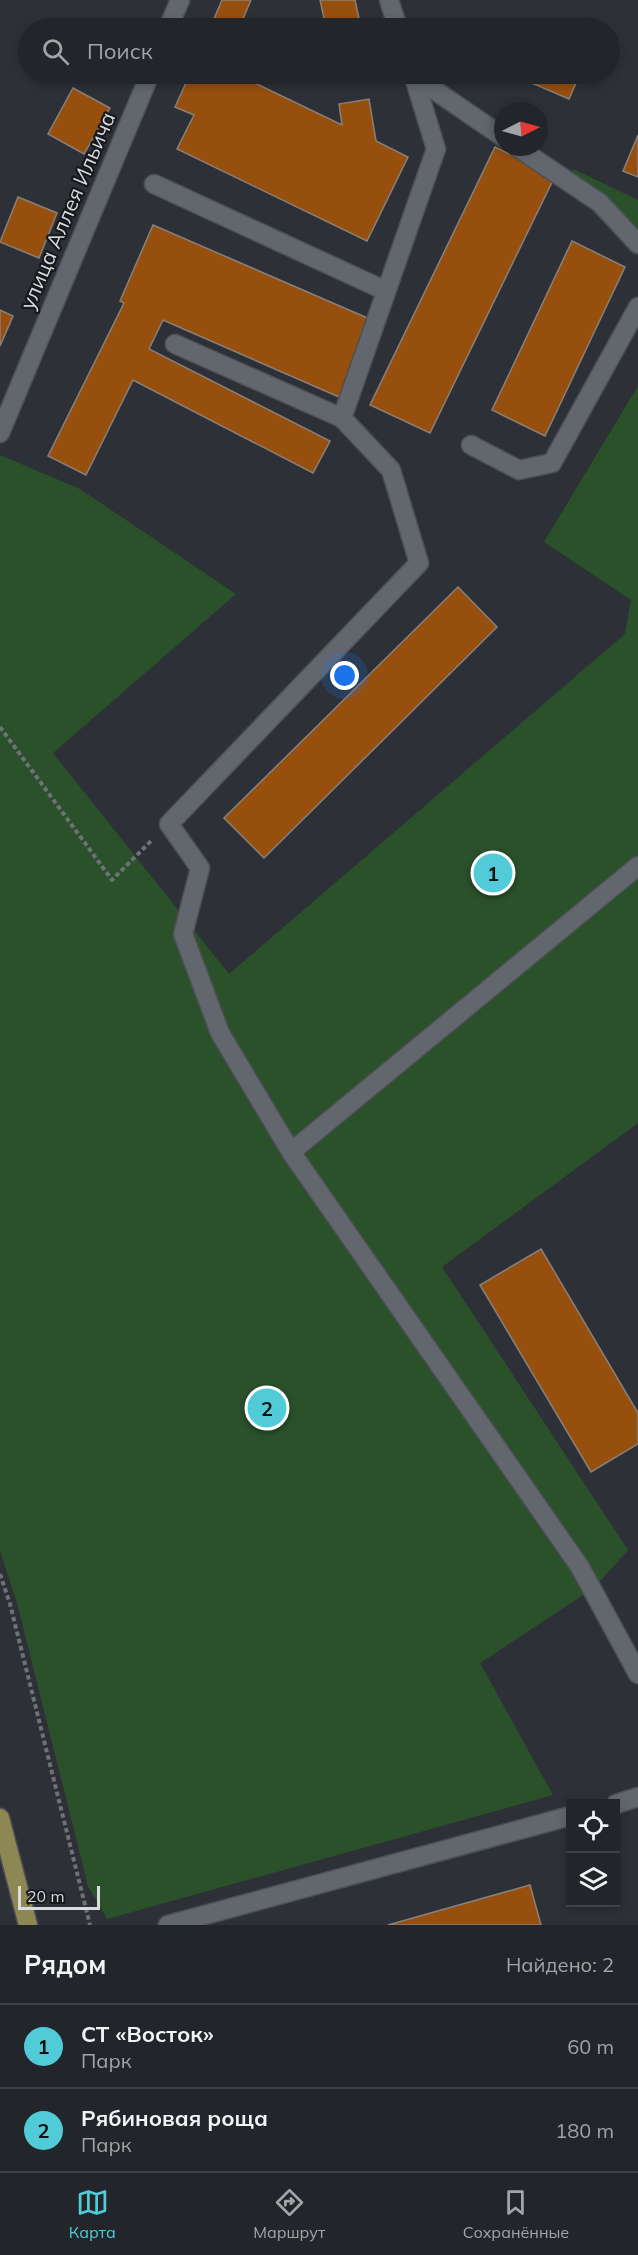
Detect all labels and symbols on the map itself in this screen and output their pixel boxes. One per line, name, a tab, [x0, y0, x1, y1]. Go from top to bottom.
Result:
north arrow	[494, 102, 548, 156]
street label: улица Аллея Ильича	[14, 108, 120, 313]
your location	[330, 661, 359, 690]
pin: 1	[474, 850, 512, 896]
pin: 2	[248, 1386, 286, 1430]
scale bar	[18, 1883, 100, 1910]

